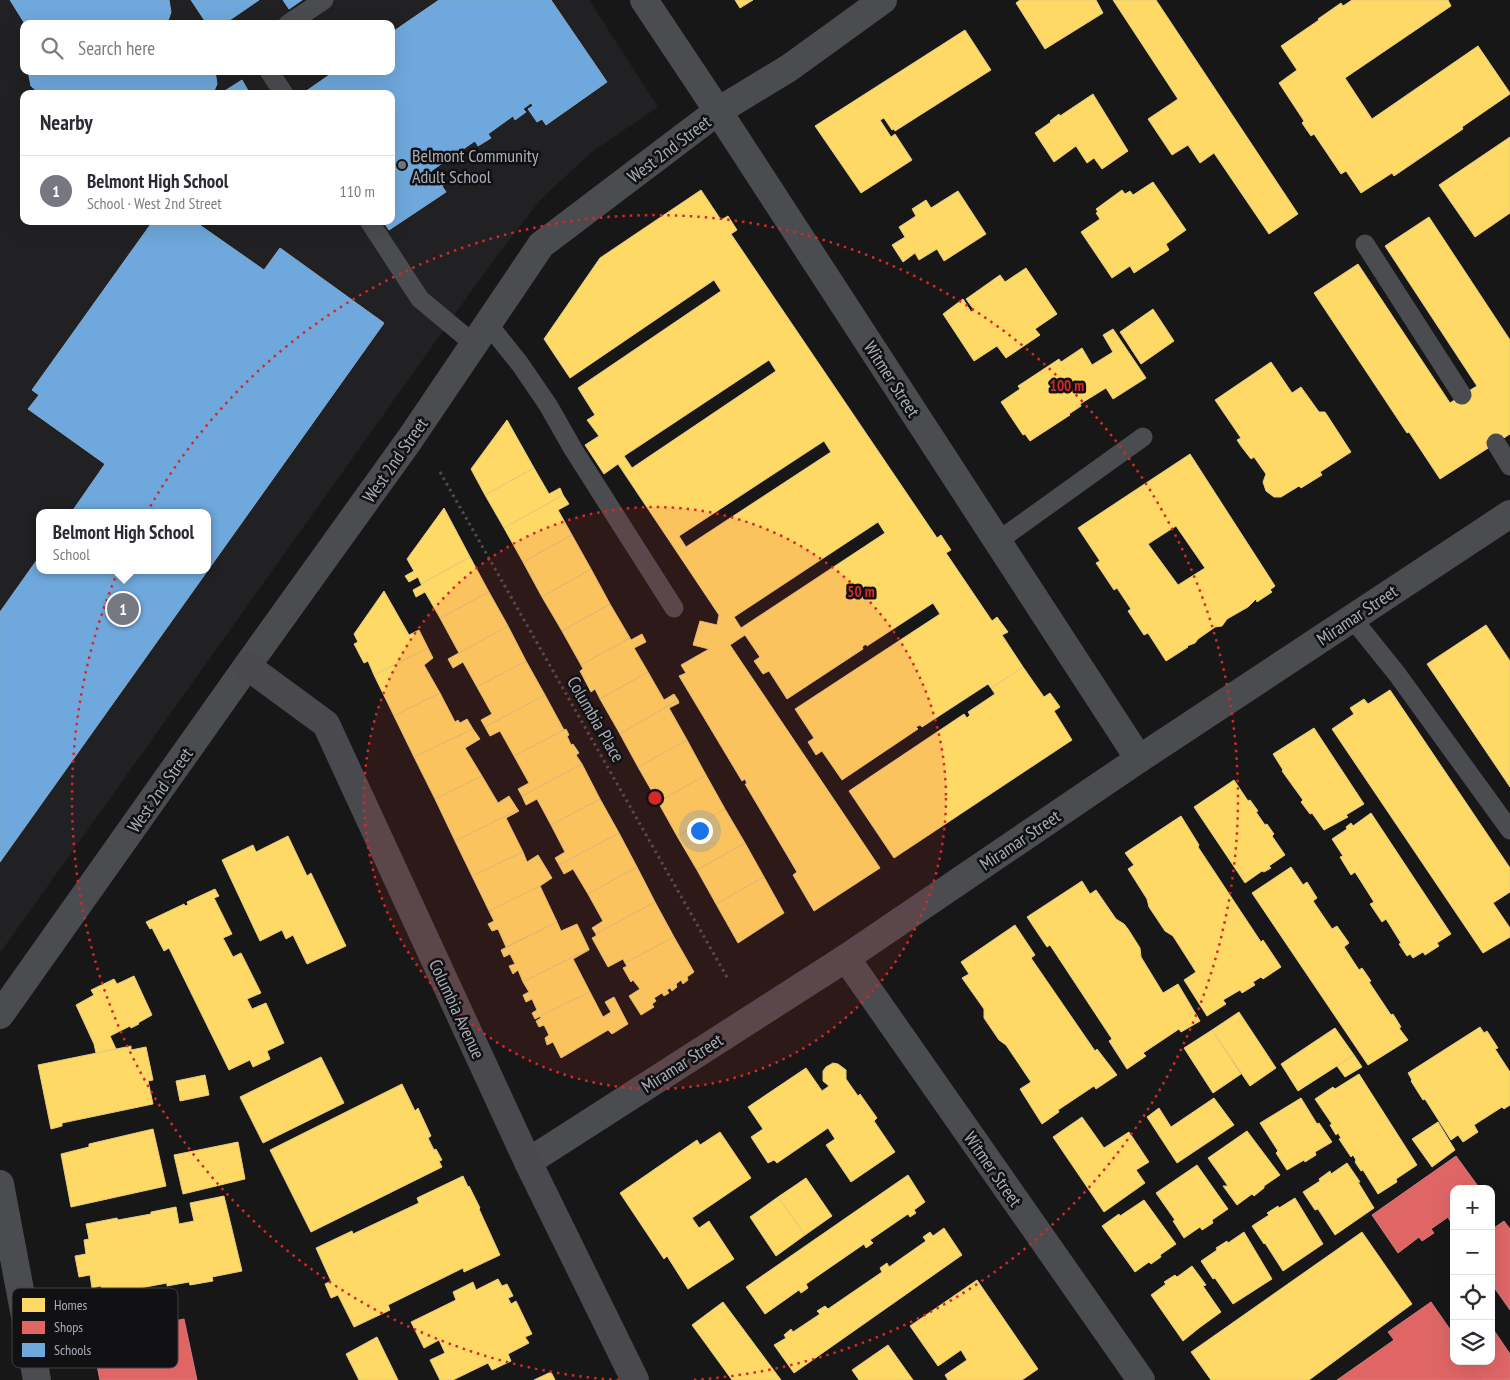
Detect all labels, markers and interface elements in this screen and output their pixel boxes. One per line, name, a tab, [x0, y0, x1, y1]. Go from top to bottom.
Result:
search box	[20, 20, 395, 75]
icon: search	[38, 34, 66, 62]
text: Search here	[78, 36, 155, 60]
text: Nearby	[40, 109, 93, 136]
street label: West 2nd Street	[623, 110, 715, 188]
place label: Belmont Community Adult School	[412, 144, 539, 188]
marker: Belmont Community Adult School	[396, 159, 408, 171]
text: Belmont High School	[87, 169, 228, 193]
text: 1	[52, 181, 60, 201]
text: 110 m	[340, 181, 375, 201]
text: School · West 2nd Street	[87, 193, 222, 213]
street label: Witmer Street	[859, 337, 925, 421]
text: 100 m	[1050, 376, 1084, 395]
street label: West 2nd Street	[357, 413, 433, 507]
popup	[36, 509, 211, 574]
text: Belmont High School	[53, 520, 194, 544]
text: School	[53, 544, 90, 564]
street label: Miramar Street	[1312, 580, 1402, 650]
text: 50 m	[847, 582, 875, 601]
pin: 1	[107, 590, 139, 628]
street label: Columbia Place	[562, 672, 630, 766]
street label: West 2nd Street	[122, 743, 198, 837]
centre of rings	[646, 789, 664, 807]
street label: Miramar Street	[975, 805, 1065, 875]
your location	[687, 818, 713, 844]
street label: Columbia Avenue	[424, 956, 490, 1062]
street label: Miramar Street	[637, 1028, 727, 1098]
street label: Witmer Street	[959, 1127, 1027, 1211]
map controls	[1450, 1185, 1495, 1365]
button: +	[1450, 1185, 1495, 1230]
button: −	[1450, 1230, 1495, 1275]
button: locate	[1450, 1275, 1495, 1320]
legend	[12, 1288, 178, 1368]
text: Homes	[54, 1296, 87, 1314]
text: Shops	[54, 1318, 83, 1336]
button: layers	[1450, 1320, 1495, 1365]
text: Schools	[54, 1341, 91, 1359]

